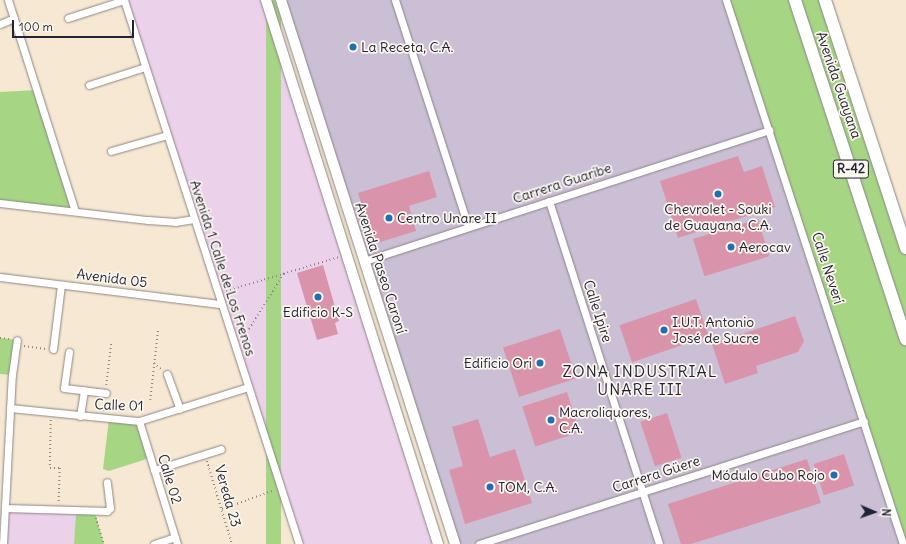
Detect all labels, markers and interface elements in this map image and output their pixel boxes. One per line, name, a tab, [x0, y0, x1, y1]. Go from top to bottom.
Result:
scale bar	[14, 12, 136, 38]
text: 100 m	[19, 19, 53, 34]
street label: Avenida Guayana	[813, 29, 865, 141]
place label: La Receta, C.A.	[361, 39, 453, 55]
marker: La Receta, C.A.	[348, 42, 358, 52]
road number: R-42	[832, 158, 870, 180]
street label: Carrera Guaribe	[510, 159, 614, 207]
street label: Avenida 1 Calle de Los Frenos	[187, 178, 259, 358]
marker: Chevrolet - Souki de Guayana, C.A.	[713, 189, 723, 199]
street label: Avenida Paseo Caroní	[352, 200, 410, 336]
place label: Chevrolet - Souki de Guayana, C.A.	[664, 201, 772, 234]
place label: Centro Unare II	[397, 210, 497, 226]
marker: Centro Unare II	[384, 213, 394, 223]
street label: Calle Neverí	[808, 230, 848, 306]
place label: Aerocav	[739, 239, 791, 255]
marker: Aerocav	[726, 242, 736, 252]
street label: Avenida 05	[76, 265, 148, 291]
street label: Calle Ipire	[580, 278, 616, 344]
marker: Edificio K-S	[313, 292, 323, 302]
place label: Edificio K-S	[283, 304, 353, 320]
place label: I.U.T. Antonio José de Sucre	[672, 314, 759, 346]
marker: I.U.T. Antonio José de Sucre	[659, 325, 669, 335]
place label: Edificio Ori	[464, 355, 532, 371]
marker: Edificio Ori	[535, 358, 545, 368]
district label: ZONA INDUSTRIAL UNARE III	[562, 361, 718, 399]
street label: Calle 01	[94, 396, 144, 414]
place label: Macroliquores, C.A.	[559, 404, 651, 436]
marker: Macroliquores, C.A.	[546, 415, 556, 425]
street label: Calle 02	[154, 452, 186, 506]
street label: Carrera Güere	[610, 452, 702, 496]
street label: Vereda 23	[211, 463, 245, 529]
place label: Módulo Cubo Rojo	[711, 467, 825, 483]
marker: Módulo Cubo Rojo	[828, 469, 840, 481]
place label: TOM, C.A.	[498, 479, 557, 495]
marker: TOM, C.A.	[485, 482, 495, 492]
north arrow	[854, 492, 894, 532]
text: N	[879, 508, 893, 516]

